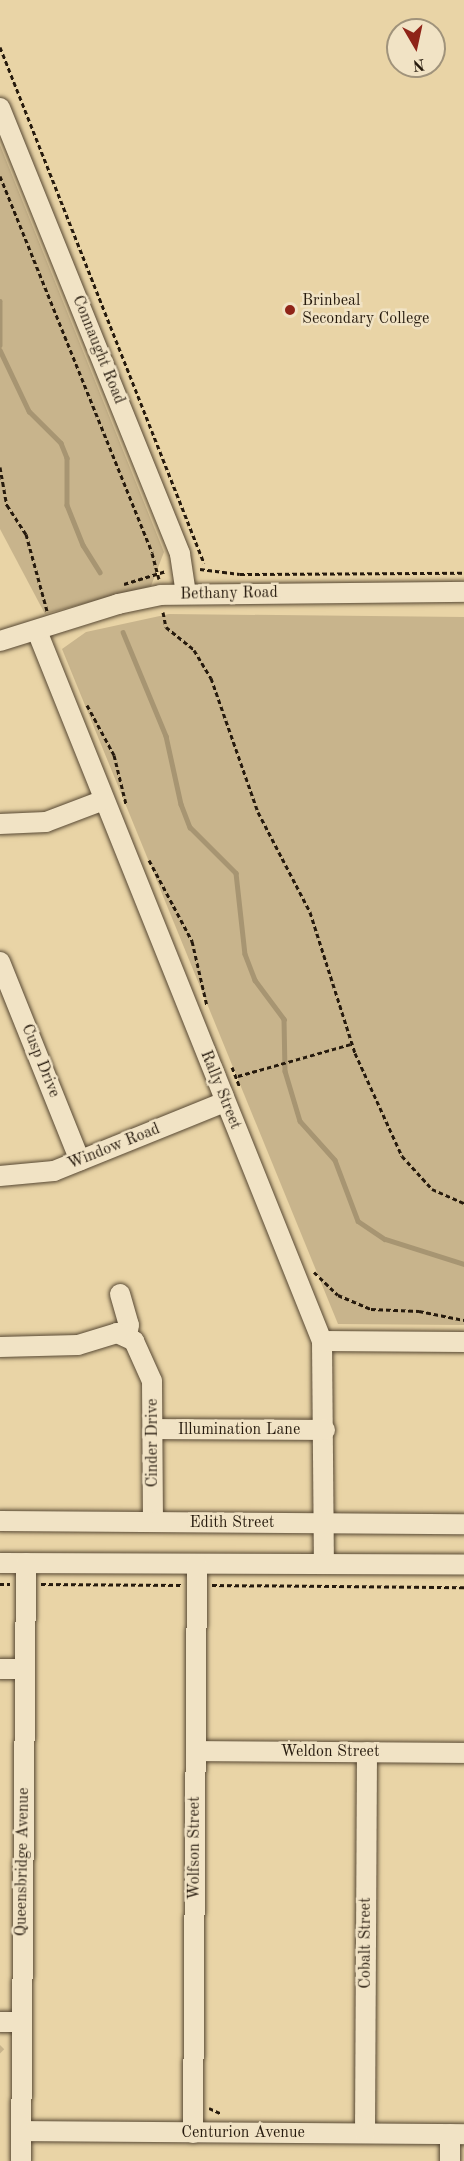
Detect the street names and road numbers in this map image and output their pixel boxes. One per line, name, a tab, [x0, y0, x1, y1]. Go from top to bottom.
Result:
street label: Connaught Road	[67, 293, 129, 407]
street label: Bethany Road	[180, 584, 278, 604]
street label: Cusp Drive	[17, 1022, 63, 1100]
street label: Rally Street	[195, 1048, 245, 1132]
street label: Window Road	[65, 1120, 163, 1174]
street label: Cinder Drive	[143, 1399, 163, 1487]
street label: Illumination Lane	[178, 1420, 300, 1440]
street label: Edith Street	[190, 1513, 274, 1533]
street label: Weldon Street	[280, 1742, 380, 1762]
street label: Queensbridge Avenue	[12, 1787, 34, 1937]
street label: Wolfson Street	[185, 1796, 205, 1900]
street label: Cobalt Street	[356, 1897, 376, 1989]
street label: Centurion Avenue	[181, 2123, 305, 2143]

